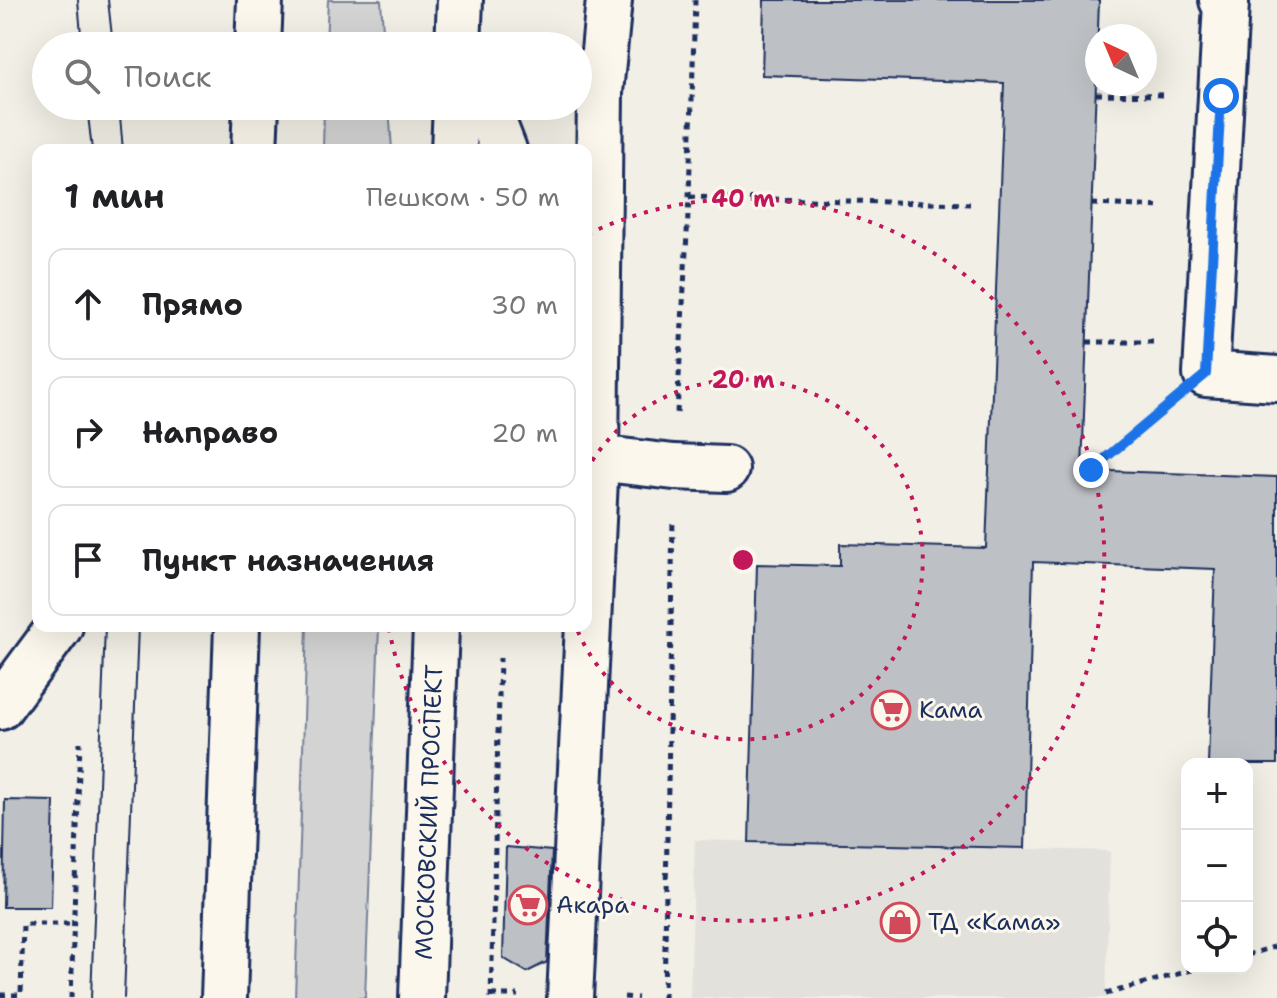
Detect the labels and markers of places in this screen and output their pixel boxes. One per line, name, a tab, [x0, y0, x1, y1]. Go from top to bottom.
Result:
centre of rings	[729, 546, 757, 574]
supermarket icon: Кама	[870, 689, 912, 731]
place label: Кама	[919, 694, 983, 726]
supermarket icon: Акара	[507, 884, 549, 926]
place label: Акара	[556, 889, 629, 921]
shop icon: ТД «Кама»	[879, 901, 921, 943]
place label: ТД «Кама»	[928, 906, 1060, 938]

